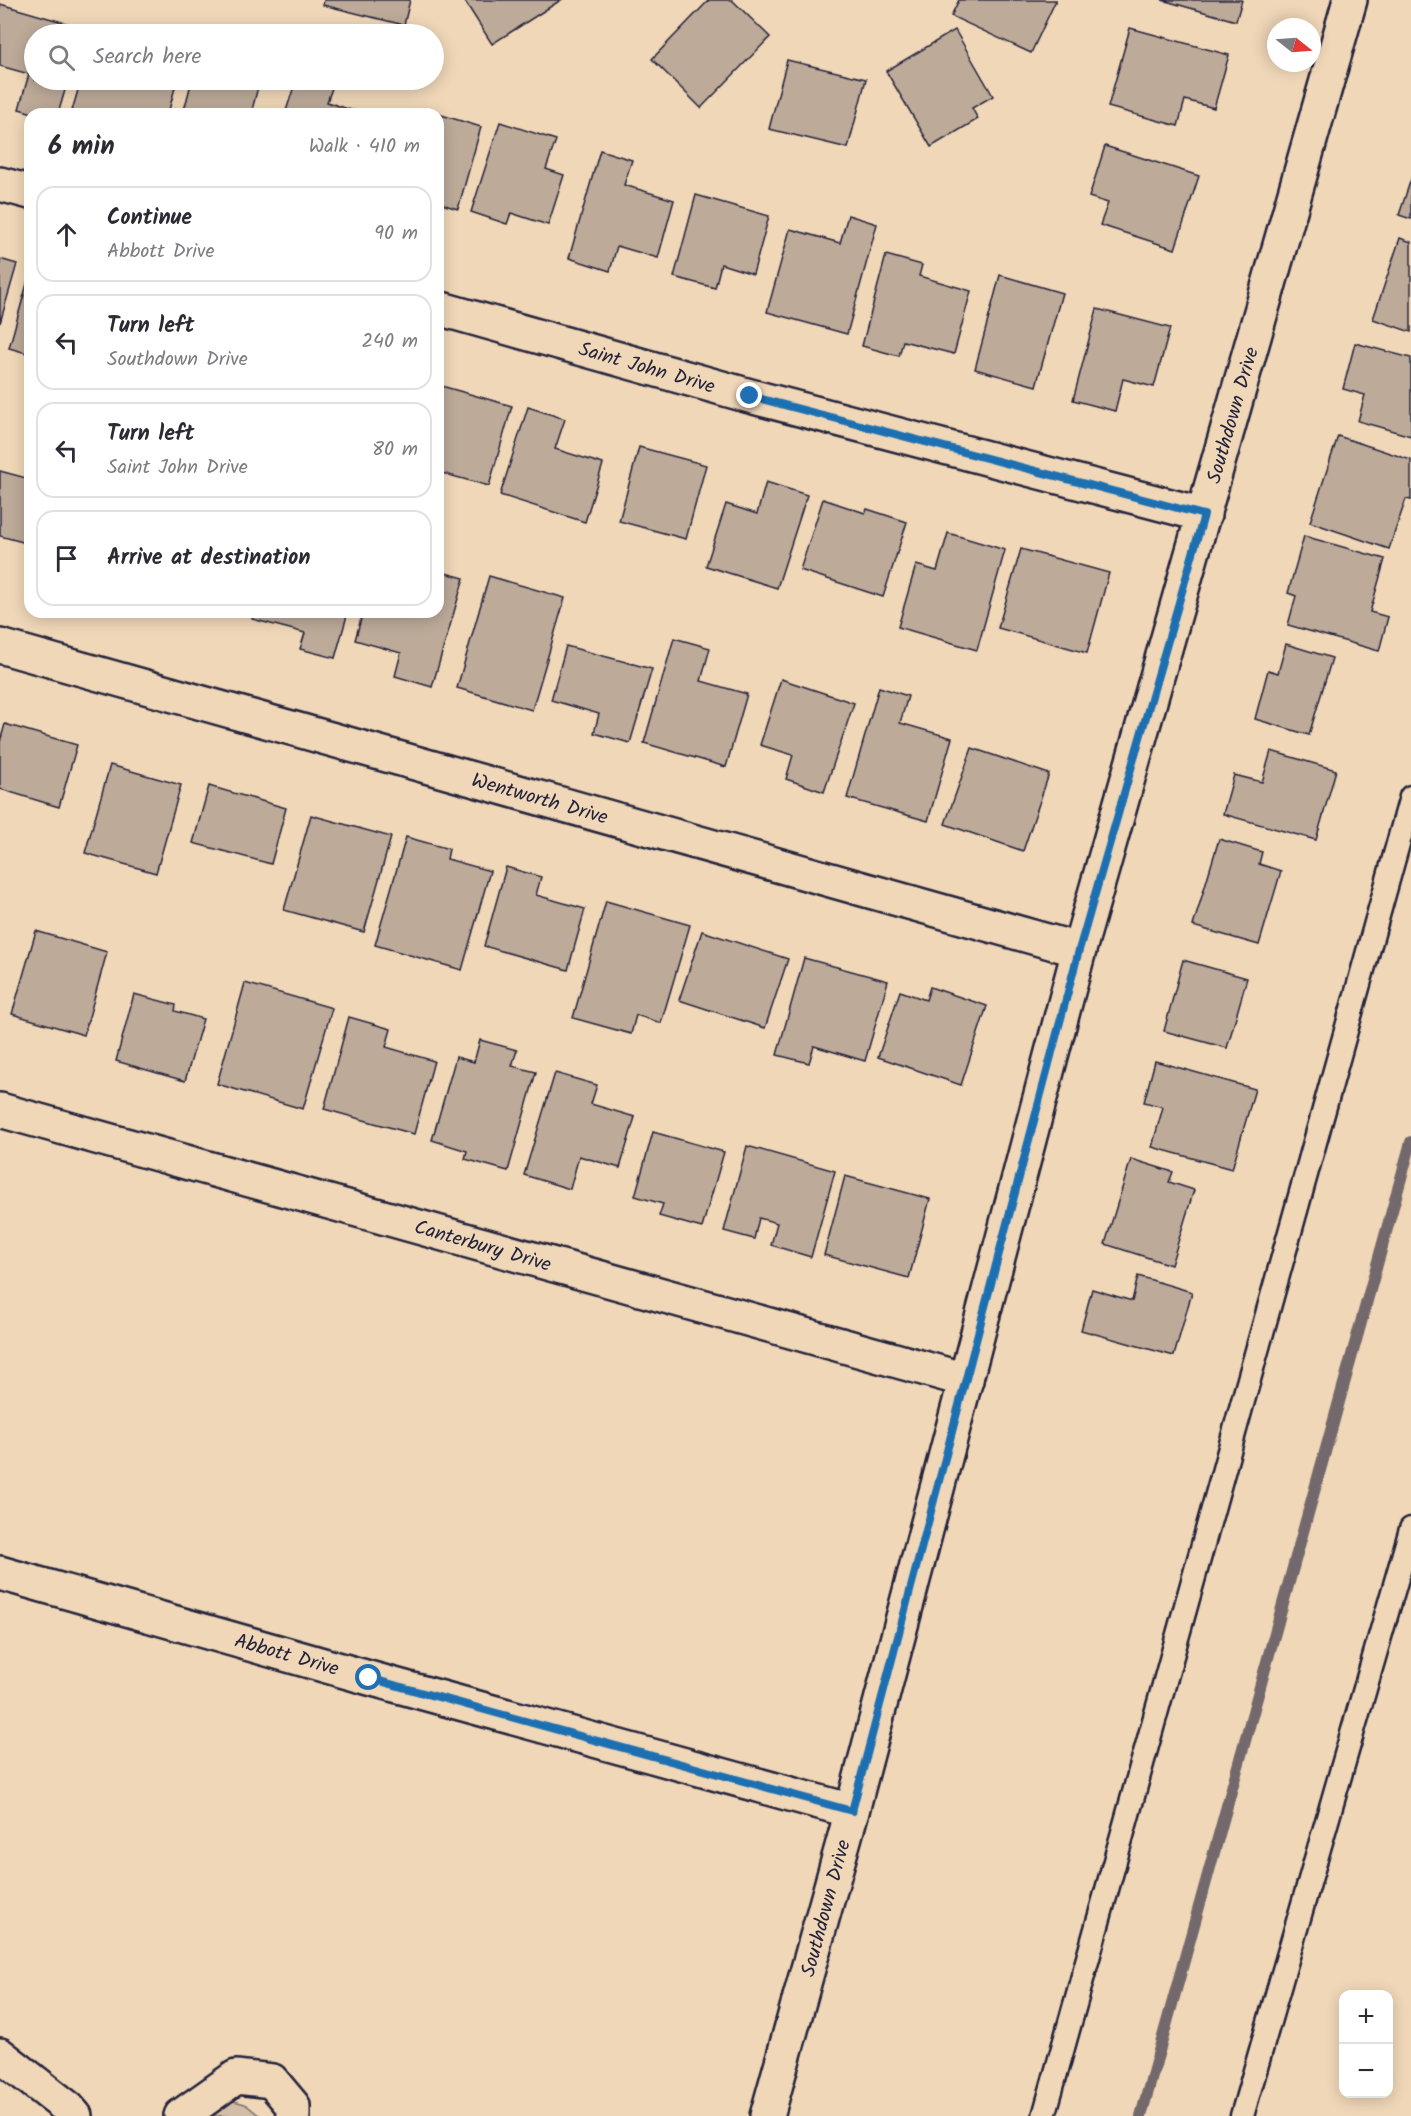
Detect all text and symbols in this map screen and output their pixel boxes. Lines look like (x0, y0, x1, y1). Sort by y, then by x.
north arrow (1267, 18, 1321, 72)
search box (24, 24, 444, 90)
text: Search here (93, 40, 201, 75)
icon: search (45, 41, 78, 74)
text: 6 min (48, 126, 115, 168)
text: Walk · 410 m (309, 131, 420, 163)
text: Continue (107, 201, 192, 236)
icon: ahead (50, 218, 83, 251)
text: 90 m (374, 218, 418, 250)
text: Abbott Drive (107, 236, 214, 268)
text: Turn left (107, 309, 194, 344)
icon: left (50, 326, 83, 359)
text: 240 m (361, 326, 418, 358)
street label: Saint John Drive (574, 334, 719, 404)
text: Southdown Drive (107, 344, 248, 376)
street label: Southdown Drive (1199, 344, 1269, 488)
route end (736, 382, 762, 408)
text: Turn left (107, 417, 194, 452)
icon: left (50, 434, 83, 467)
text: 80 m (372, 434, 418, 466)
text: Saint John Drive (107, 452, 248, 484)
text: Arrive at destination (107, 541, 310, 576)
icon: arrive (50, 542, 83, 575)
street label: Wentworth Drive (468, 765, 611, 835)
street label: Canterbury Drive (410, 1212, 555, 1282)
street label: Abbott Drive (230, 1626, 343, 1686)
route start (355, 1664, 381, 1690)
street label: Southdown Drive (793, 1836, 861, 1981)
map controls (1339, 1990, 1393, 2098)
button: + (1339, 1990, 1393, 2044)
button: − (1339, 2044, 1393, 2098)

